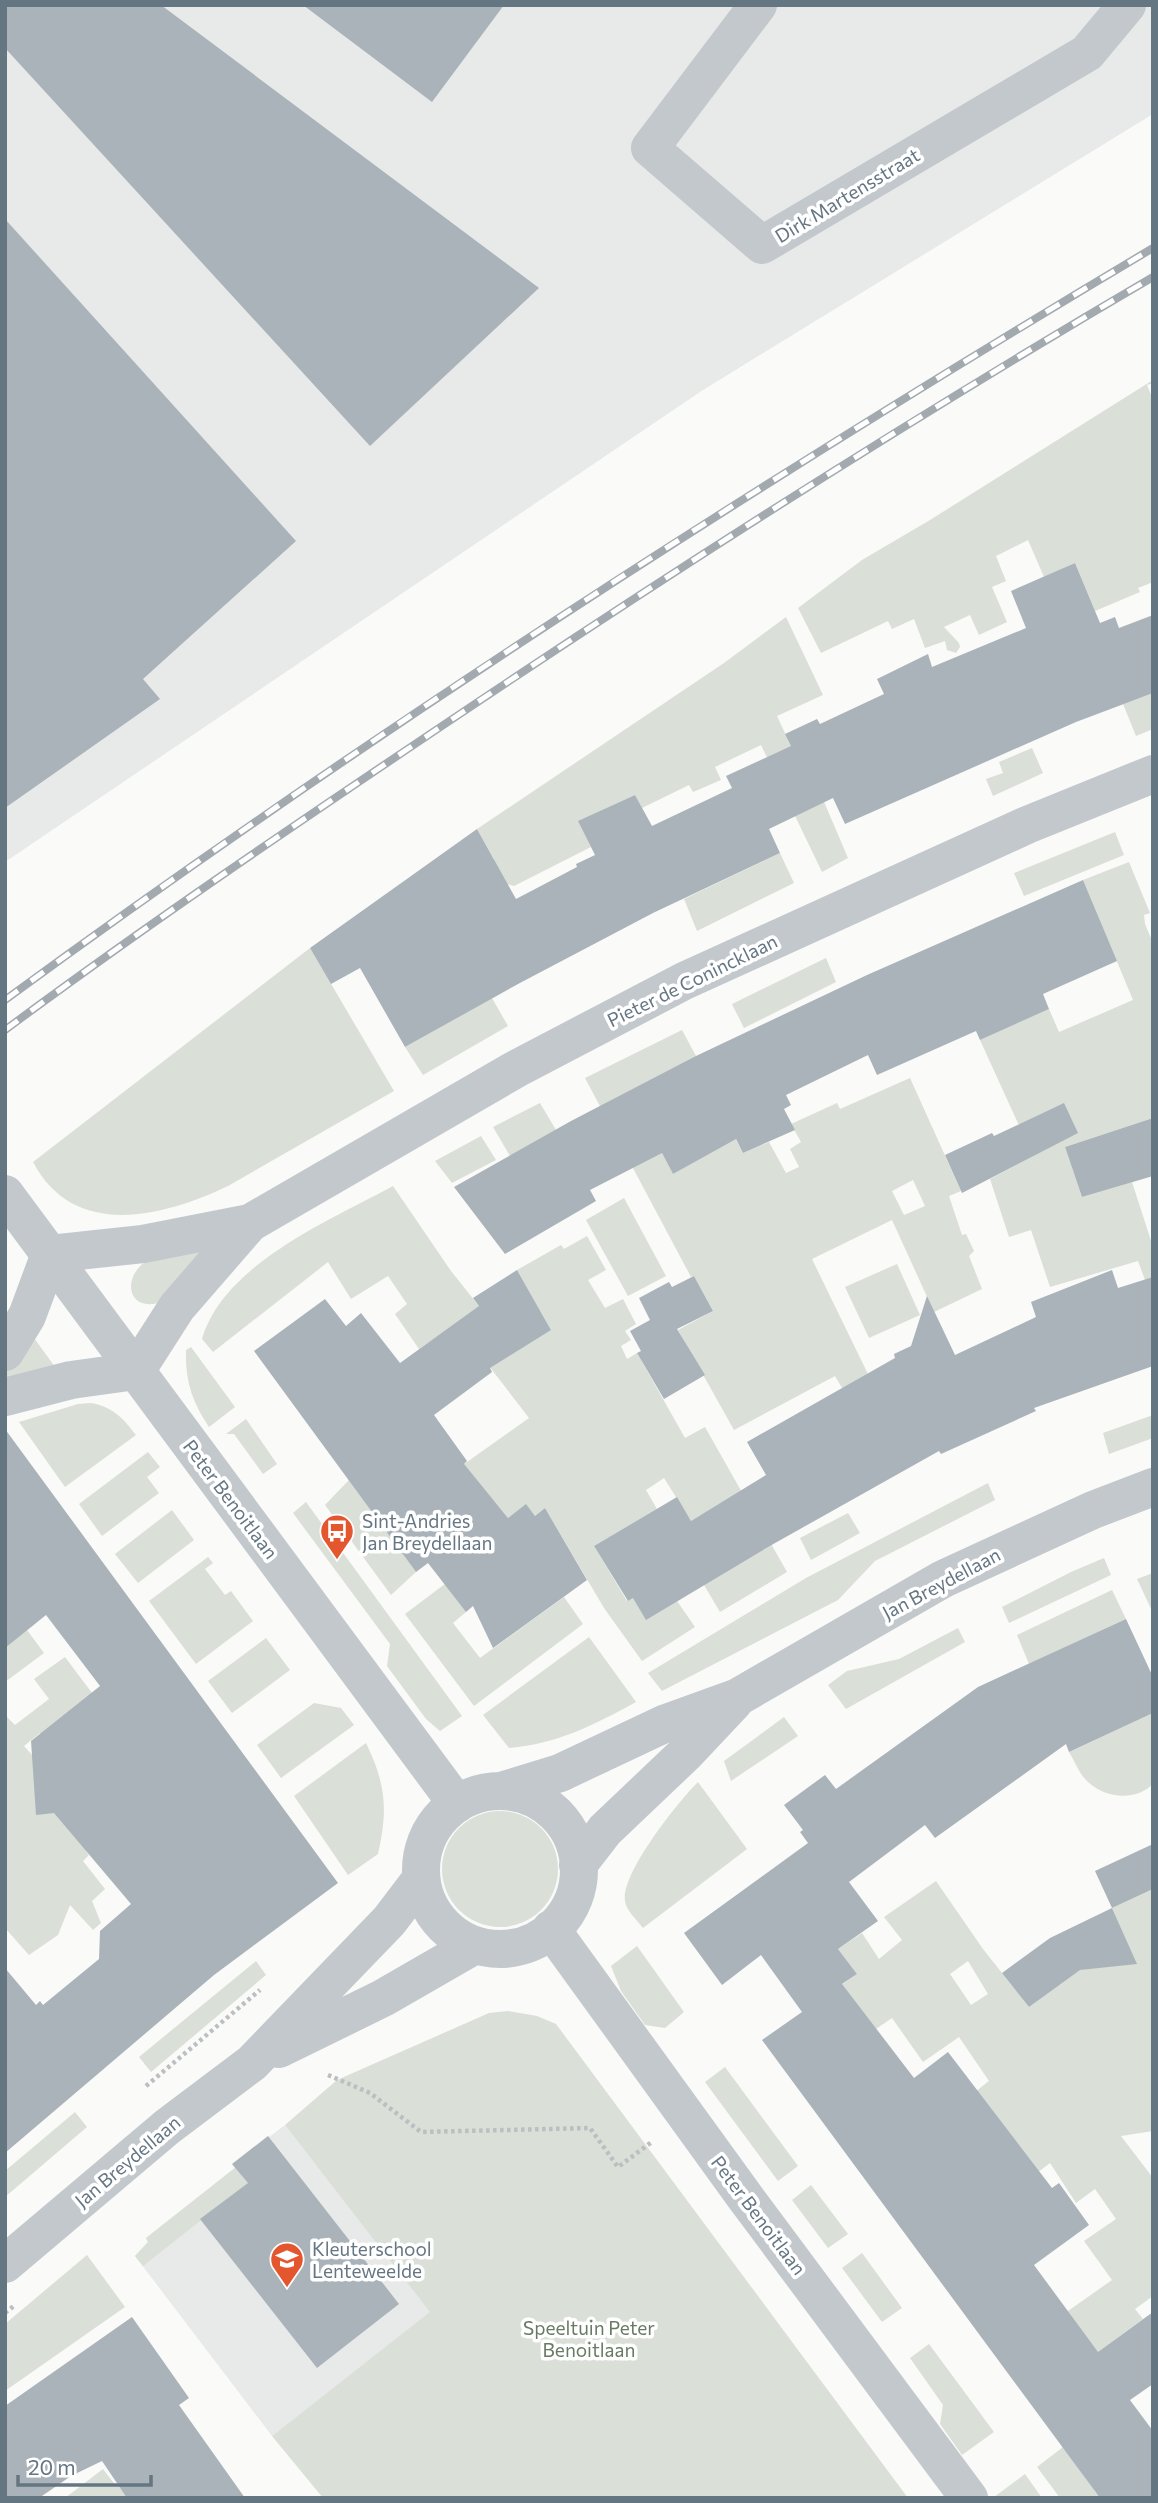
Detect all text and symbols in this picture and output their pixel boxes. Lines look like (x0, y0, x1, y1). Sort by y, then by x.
street label: Dirk Martensstraat (771, 143, 924, 247)
street label: Pieter de Conincklaan (603, 929, 781, 1031)
street label: Peter Benoitlaan (179, 1435, 283, 1563)
place label: Sint-Andries Jan Breydellaan (362, 1509, 492, 1554)
bus stop icon: Sint-Andries Jan Breydellaan (318, 1512, 356, 1561)
street label: Jan Breydellaan (878, 1542, 1004, 1624)
street label: Jan Breydellaan (70, 2110, 184, 2212)
street label: Peter Benoitlaan (707, 2151, 811, 2279)
place label: Kleuterschool Lenteweelde (312, 2237, 432, 2282)
school or university icon: Kleuterschool Lenteweelde (268, 2240, 306, 2289)
park label: Speeltuin Peter Benoitlaan (523, 2316, 655, 2361)
scale bar (18, 2444, 150, 2488)
text: 20 m (28, 2454, 76, 2479)

